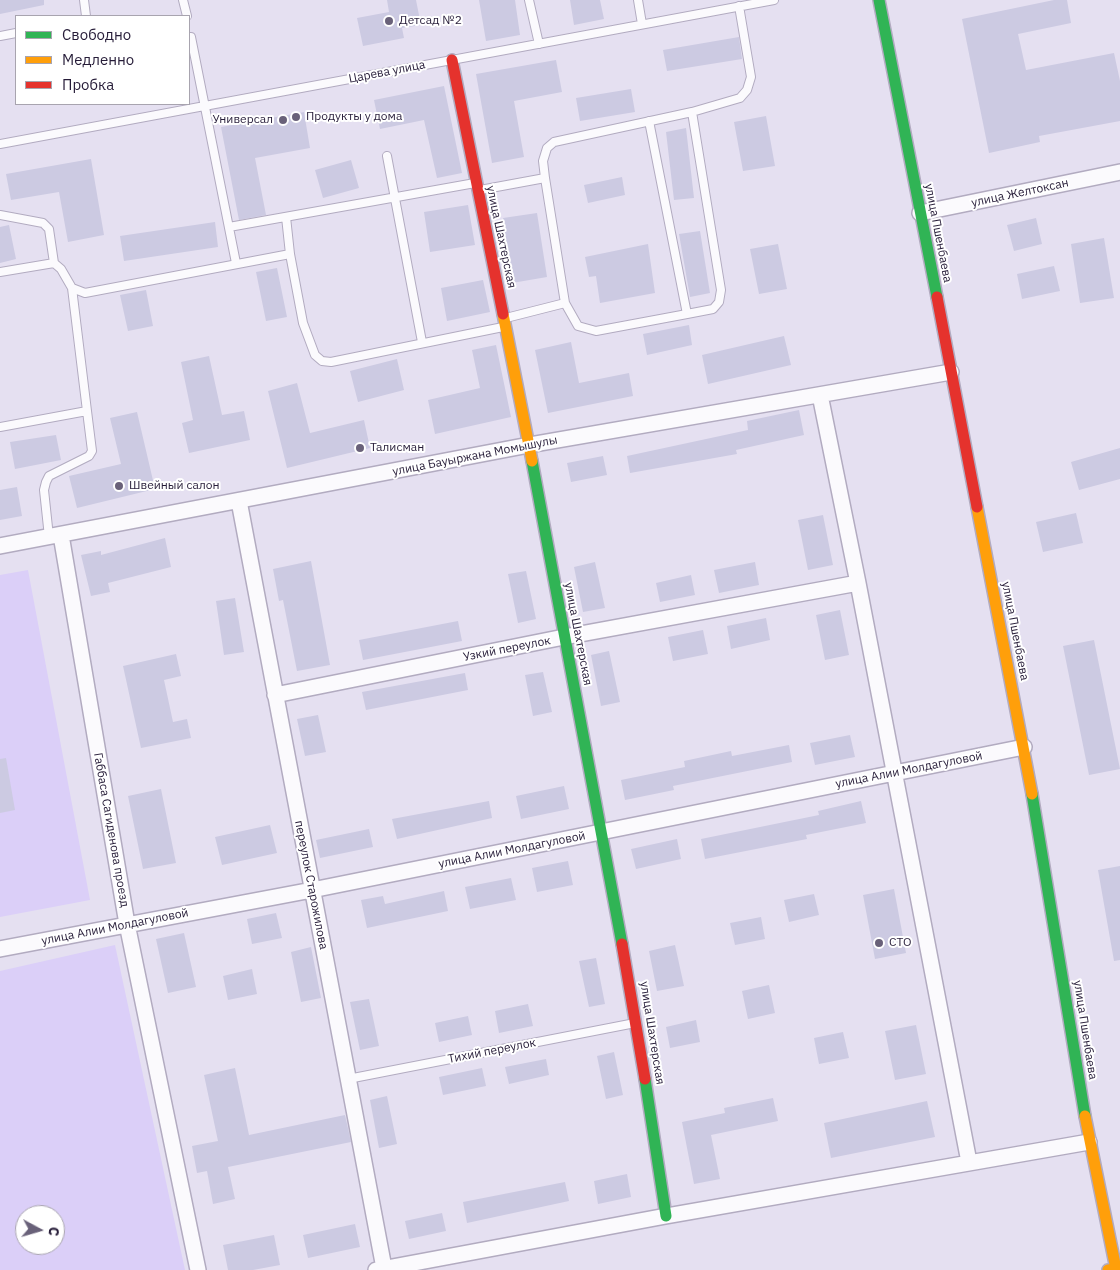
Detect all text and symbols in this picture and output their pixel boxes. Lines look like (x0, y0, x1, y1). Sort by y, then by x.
place label: Детсад №2 (399, 14, 462, 28)
legend (15, 15, 190, 105)
marker: Детсад №2 (383, 15, 395, 27)
text: Свободно (62, 25, 131, 44)
text: Медленно (62, 50, 134, 69)
street label: Царева улица (347, 58, 427, 86)
text: Пробка (62, 75, 114, 94)
place label: Продукты у дома (306, 110, 402, 124)
marker: Продукты у дома (290, 111, 302, 123)
place label: Универсал (213, 113, 273, 127)
marker: Универсал (277, 114, 289, 126)
street label: улица Желтоксан (970, 176, 1070, 210)
street label: улица Пшенбаева (921, 182, 955, 284)
street label: улица Шахтерская (483, 184, 519, 290)
street label: улица Бауыржана Момышулы (391, 433, 559, 479)
place label: Талисман (370, 441, 424, 455)
marker: Талисман (354, 442, 366, 454)
place label: Швейный салон (129, 479, 220, 493)
marker: Швейный салон (113, 480, 125, 492)
street label: улица Пшенбаева (998, 580, 1032, 682)
street label: улица Шахтерская (561, 581, 595, 687)
street label: Узкий переулок (462, 633, 552, 665)
street label: улица Алии Молдагуловой (834, 749, 984, 791)
street label: Габбаса Сагиденова проезд (90, 752, 132, 908)
street label: переулок Старожилова (291, 819, 331, 951)
street label: улица Алии Молдагуловой (437, 829, 587, 871)
street label: улица Алии Молдагуловой (40, 906, 190, 948)
place label: СТО (889, 936, 912, 950)
marker: СТО (873, 937, 885, 949)
street label: улица Пшенбаева (1070, 979, 1100, 1081)
street label: улица Шахтерская (637, 980, 667, 1086)
street label: Тихий переулок (447, 1035, 537, 1067)
north arrow (15, 1205, 65, 1255)
text: С (44, 1226, 63, 1237)

